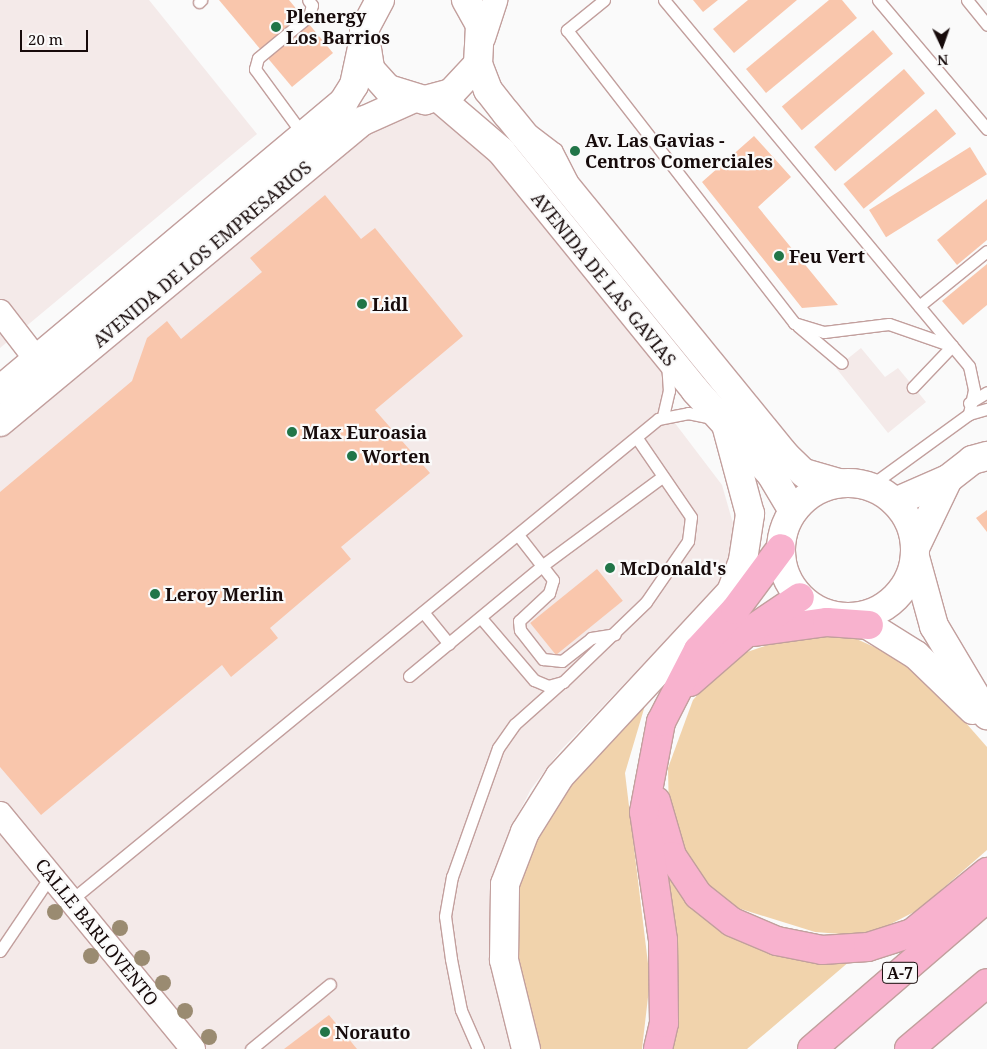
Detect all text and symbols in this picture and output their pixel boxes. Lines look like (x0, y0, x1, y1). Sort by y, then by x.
place label: Plenergy Los Barrios (286, 6, 390, 48)
scale bar (22, 20, 90, 52)
north arrow (917, 20, 967, 70)
marker: Plenergy Los Barrios (270, 21, 282, 33)
text: 20 m (28, 29, 63, 49)
text: N (937, 51, 949, 70)
place label: Av. Las Gavias - Centros Comerciales (585, 130, 773, 172)
marker: Av. Las Gavias - Centros Comerciales (569, 145, 581, 157)
street label: AVENIDA DE LOS EMPRESARIOS (88, 156, 316, 352)
street label: AVENIDA DE LAS GAVIAS (527, 188, 681, 370)
place label: Feu Vert (789, 245, 865, 267)
marker: Feu Vert (773, 250, 785, 262)
place label: Lidl (372, 293, 408, 315)
marker: Lidl (356, 298, 368, 310)
place label: Max Euroasia (302, 421, 427, 443)
marker: Max Euroasia (286, 426, 298, 438)
place label: Worten (362, 445, 430, 467)
marker: Worten (346, 450, 358, 462)
place label: McDonald's (620, 557, 726, 579)
marker: McDonald's (604, 562, 616, 574)
place label: Leroy Merlin (165, 583, 284, 605)
marker: Leroy Merlin (149, 588, 161, 600)
street label: CALLE BARLOVENTO (31, 854, 163, 1010)
road number: A-7 (881, 960, 919, 986)
place label: Norauto (335, 1021, 410, 1043)
marker: Norauto (319, 1026, 331, 1038)

